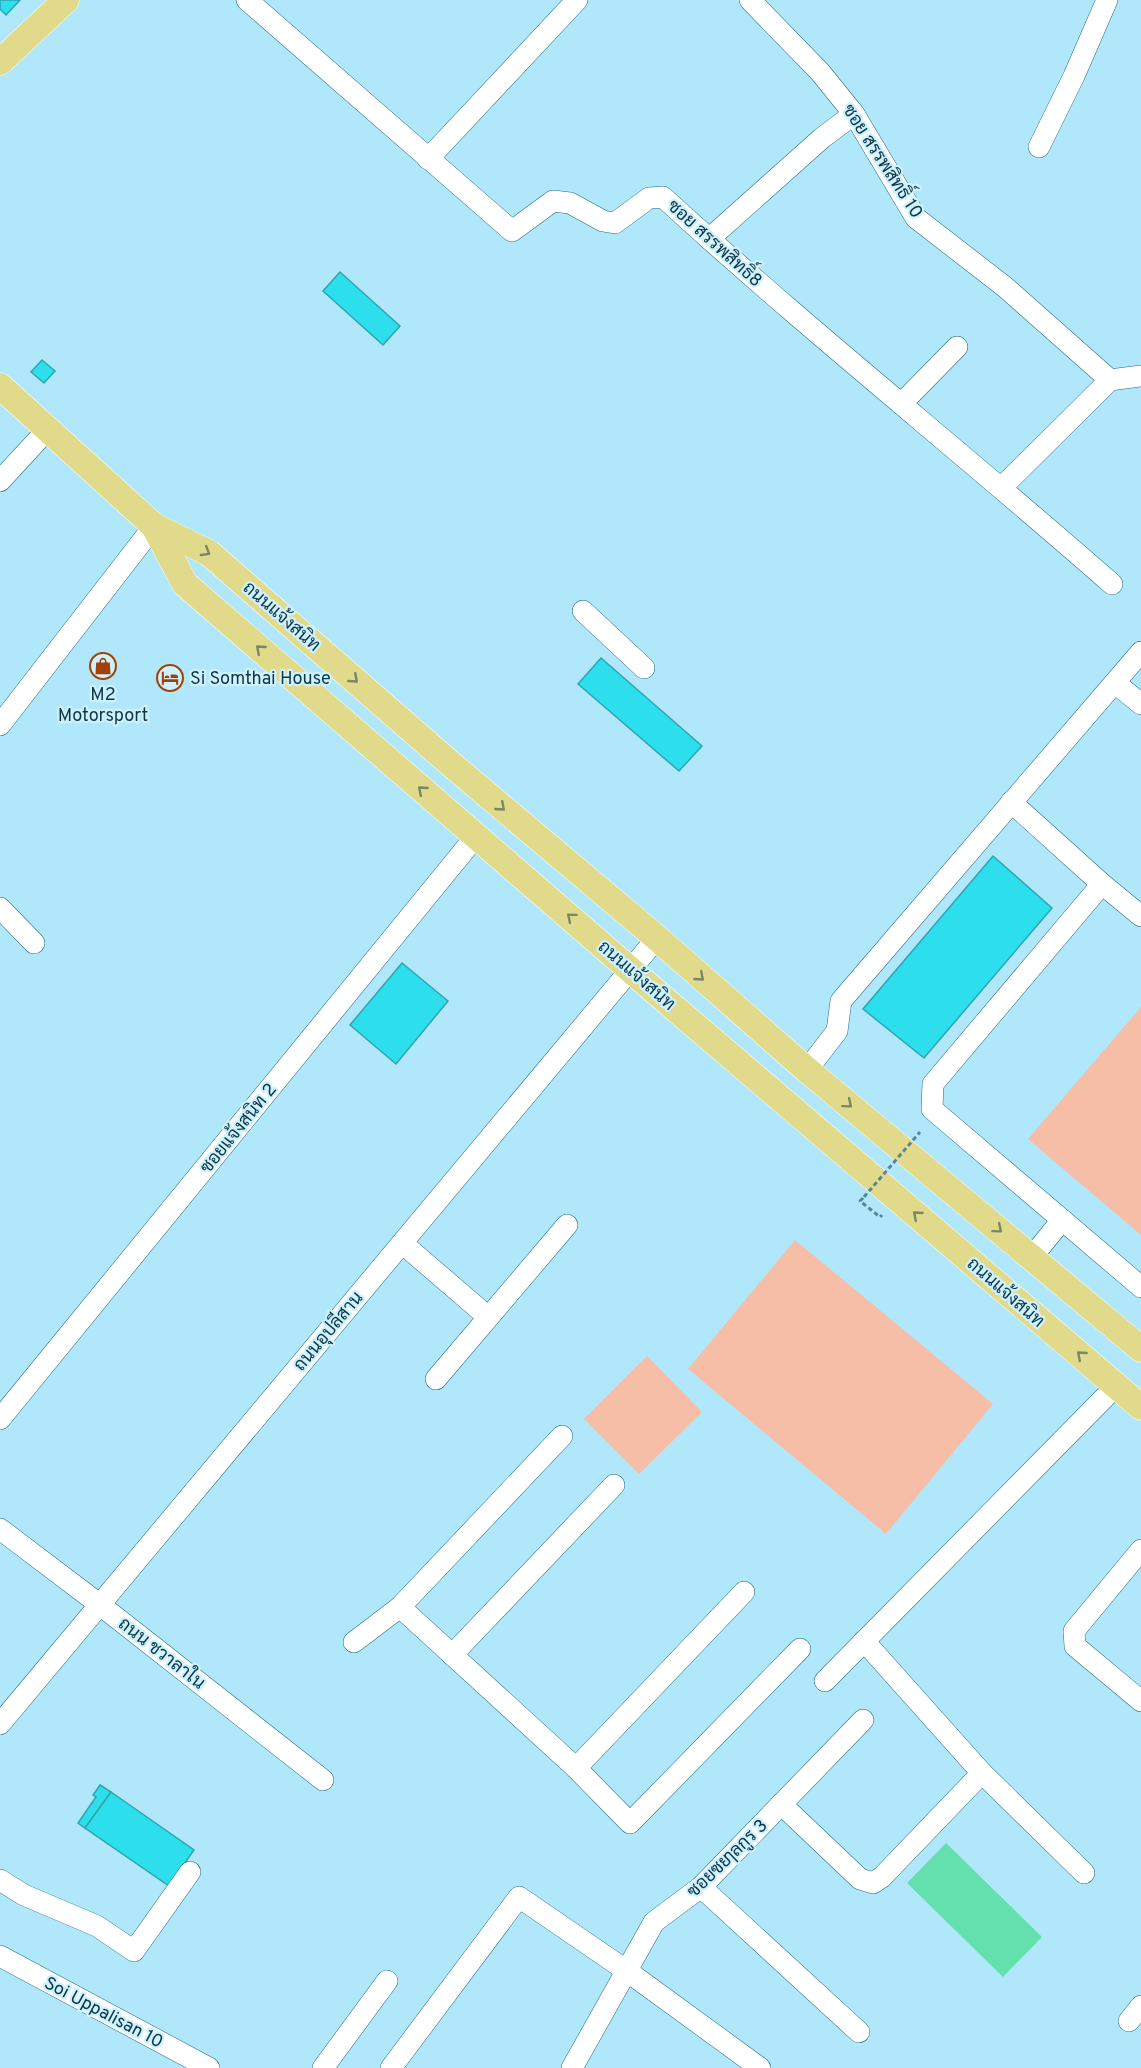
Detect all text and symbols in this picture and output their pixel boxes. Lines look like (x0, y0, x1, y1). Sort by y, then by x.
street label: ซอย สรรพสิทธิ์ 10 (836, 97, 932, 223)
street label: ซอย สรรพสิทธิ์8 (662, 191, 770, 293)
one-way arrow (200, 545, 210, 556)
street label: ถนนแจ้งสนิท (237, 576, 326, 657)
one-way arrow (256, 645, 266, 656)
shop icon: M2 Motorsport (88, 651, 118, 681)
hotel icon: Si Somthai House (155, 663, 185, 693)
place label: Si Somthai House (190, 668, 331, 691)
one-way arrow (347, 672, 358, 683)
place label: M2 Motorsport (58, 684, 148, 728)
one-way arrow (418, 787, 429, 798)
one-way arrow (494, 800, 505, 811)
one-way arrow (567, 914, 578, 925)
street label: ถนนแจ้งสนิท (592, 935, 681, 1016)
one-way arrow (693, 970, 704, 981)
street label: ซอยแจ้งสนิท 2 (194, 1078, 283, 1179)
one-way arrow (841, 1097, 852, 1108)
one-way arrow (913, 1211, 924, 1222)
one-way arrow (991, 1221, 1002, 1232)
street label: ถนนแจ้งสนิท (961, 1252, 1050, 1333)
street label: ถนนอุปลีสาน (287, 1286, 369, 1376)
one-way arrow (1077, 1352, 1088, 1363)
street label: ถนน ชวาลาใน (113, 1611, 211, 1695)
street label: ซอยซยๅลกูร 3 (683, 1815, 773, 1903)
street label: Soi Uppalisan 10 (40, 1972, 167, 2054)

